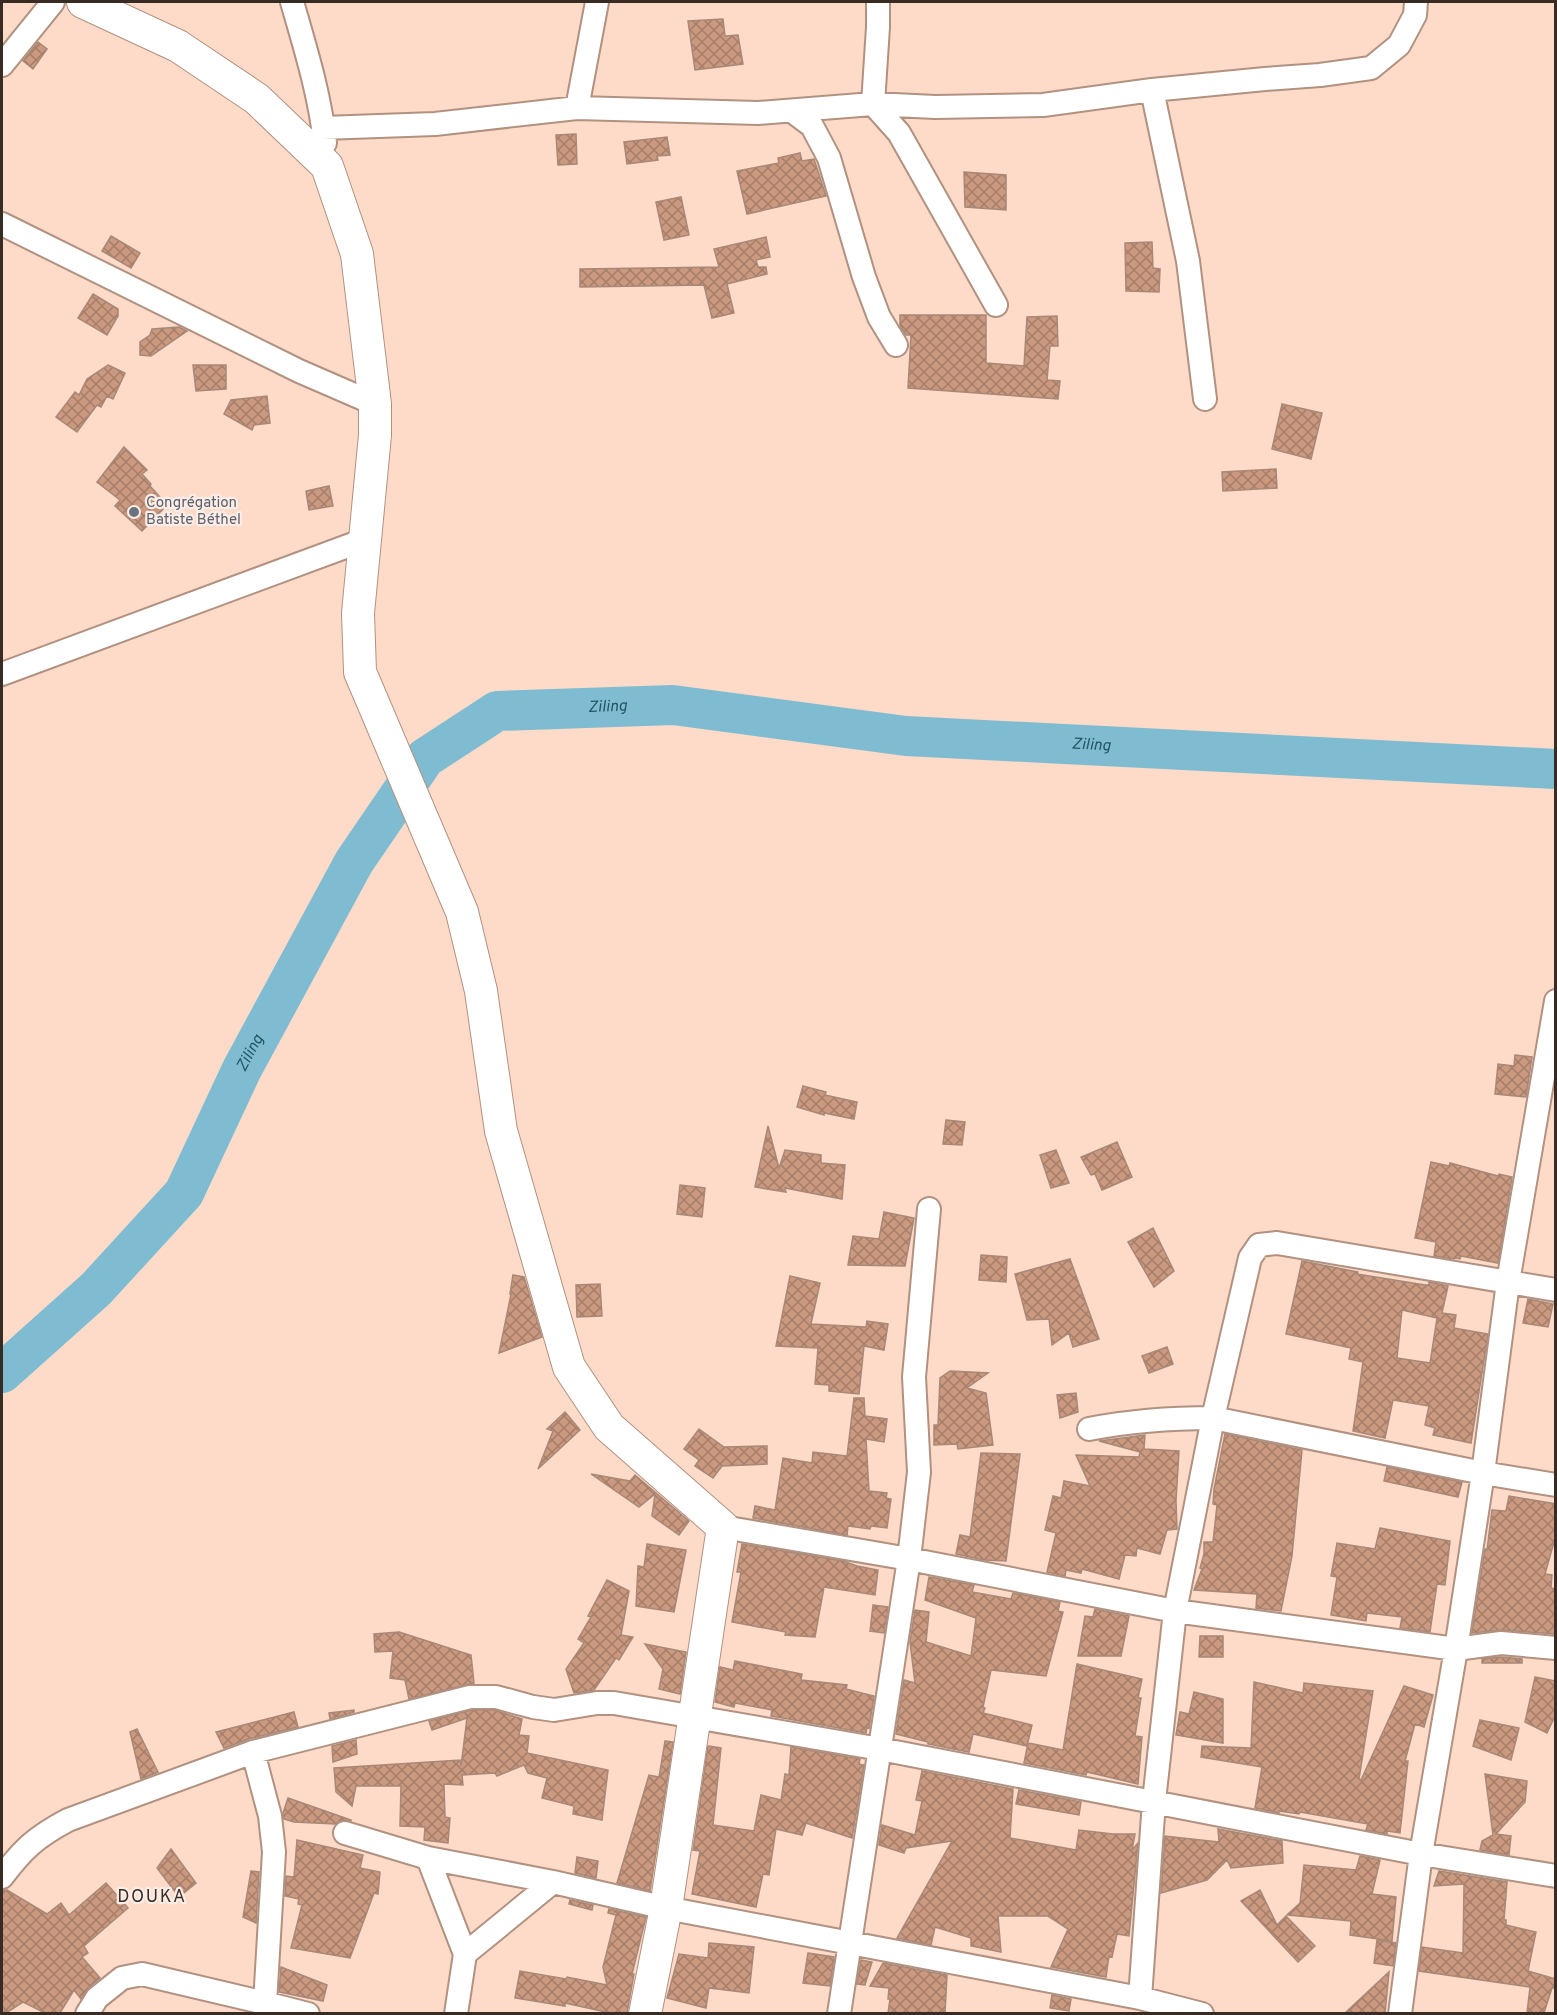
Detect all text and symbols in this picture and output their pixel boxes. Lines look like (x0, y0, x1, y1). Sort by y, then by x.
place label: Congrégation Batiste Béthel (146, 494, 241, 530)
marker: Congrégation Batiste Béthel (127, 505, 141, 519)
water label: Ziling (588, 697, 628, 718)
water label: Ziling (1071, 734, 1112, 756)
water label: Ziling (232, 1031, 269, 1075)
district label: DOUKA (117, 1886, 187, 1909)

